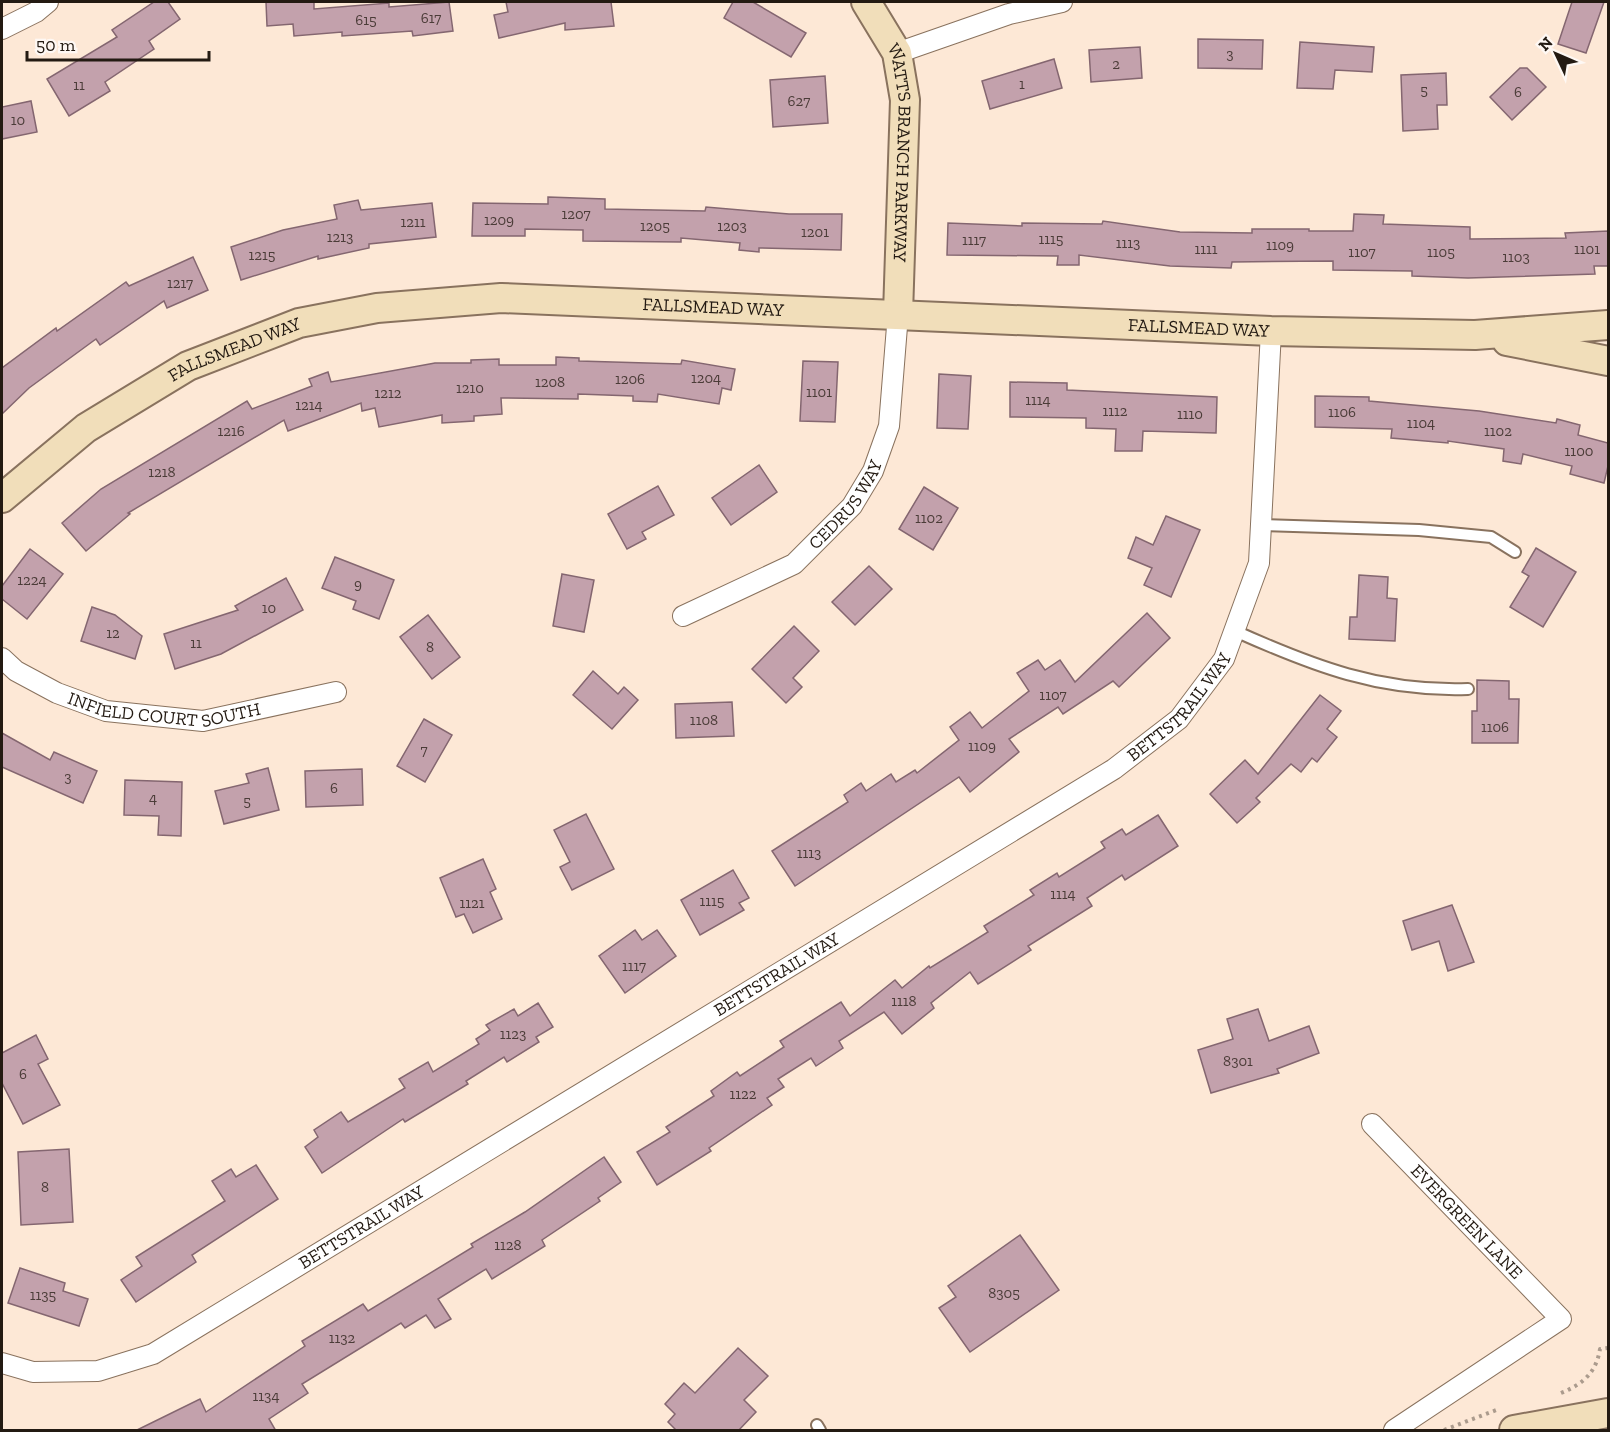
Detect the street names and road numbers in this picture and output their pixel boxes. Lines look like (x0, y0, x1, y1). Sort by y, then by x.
street label: WATTS BRANCH PARKWAY (883, 39, 916, 263)
street label: FALLSMEAD WAY (642, 293, 784, 321)
street label: FALLSMEAD WAY (164, 312, 304, 387)
street label: FALLSMEAD WAY (1128, 314, 1270, 342)
street label: CEDRUS WAY (804, 457, 887, 554)
street label: BETTSTRAIL WAY (1123, 650, 1236, 766)
street label: INFIELD COURT SOUTH (65, 687, 263, 732)
street label: BETTSTRAIL WAY (710, 928, 844, 1021)
street label: EVERGREEN LANE (1406, 1160, 1527, 1284)
street label: BETTSTRAIL WAY (295, 1180, 428, 1274)

